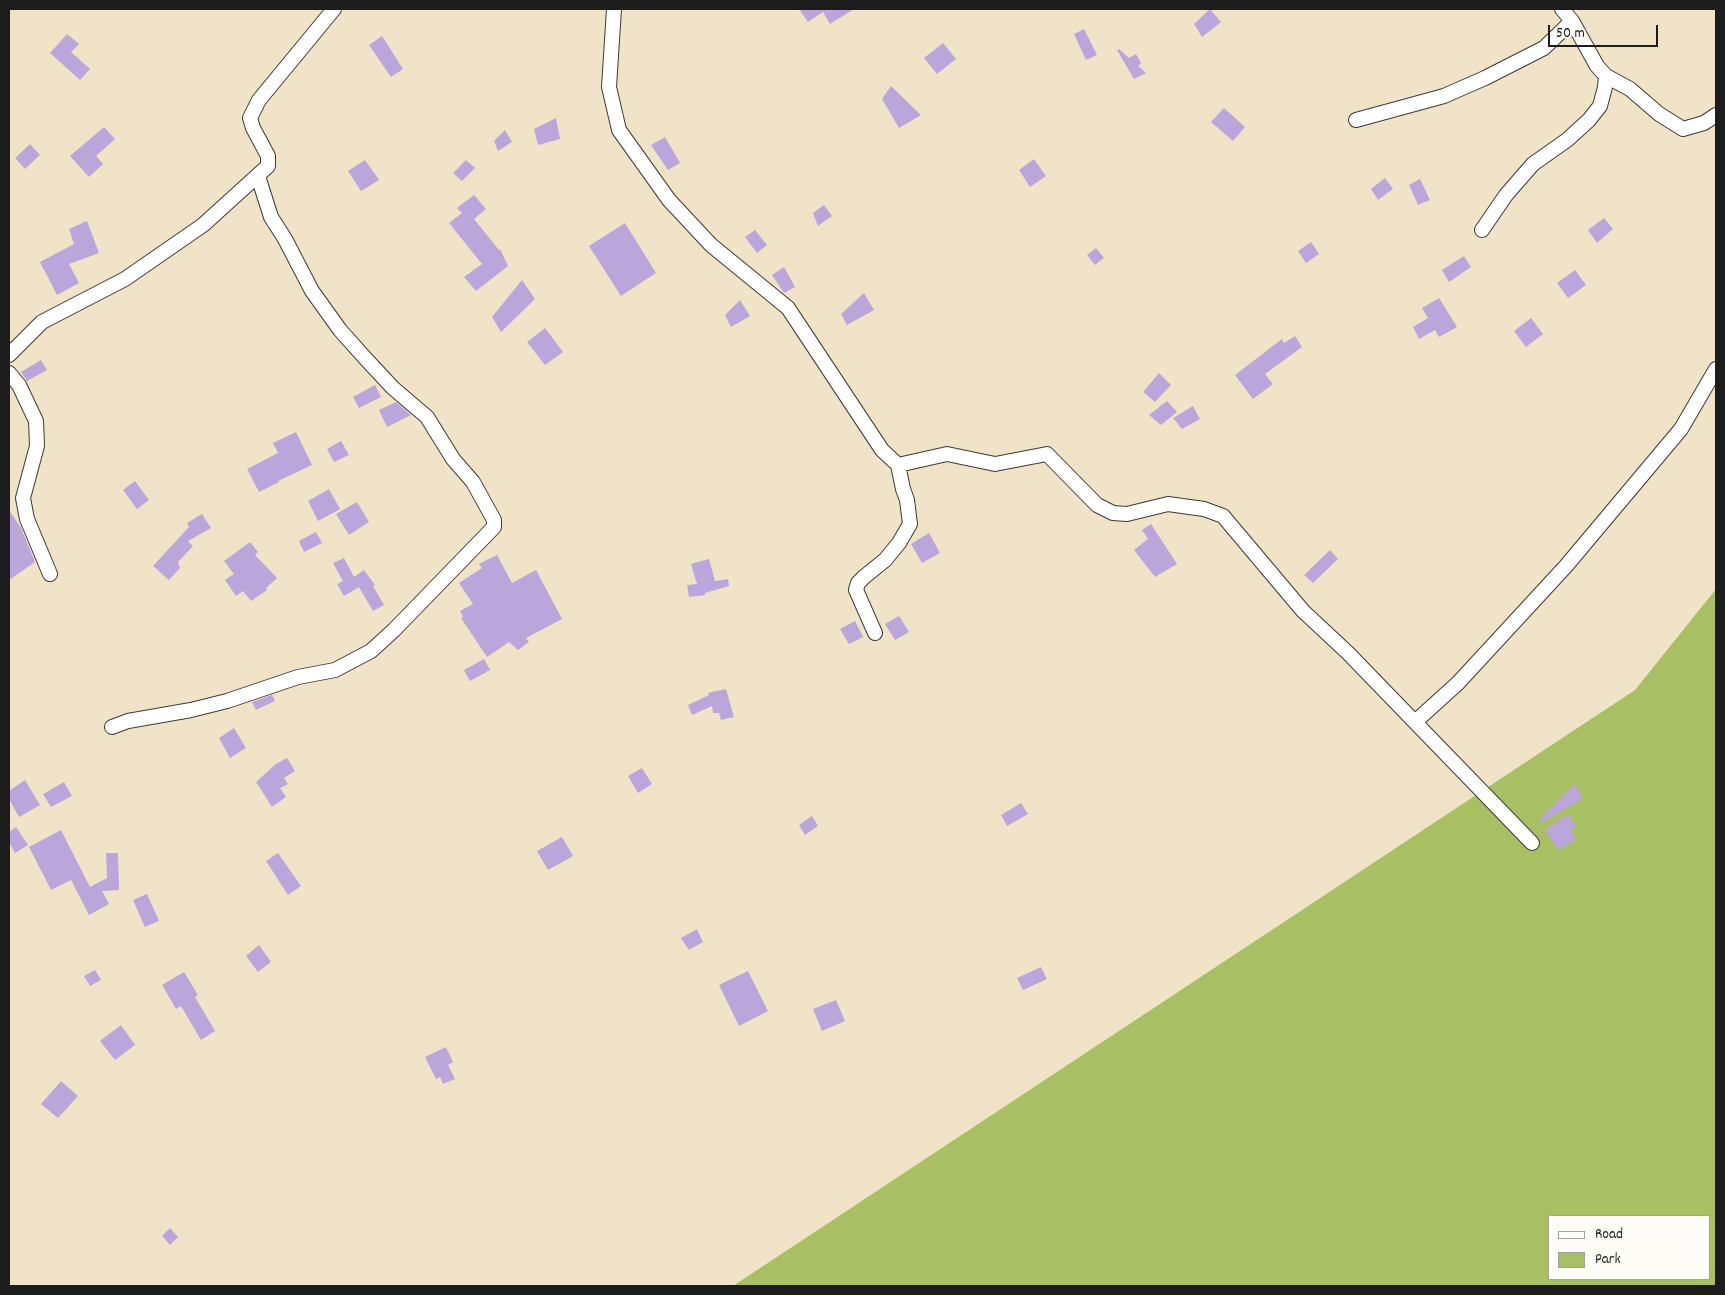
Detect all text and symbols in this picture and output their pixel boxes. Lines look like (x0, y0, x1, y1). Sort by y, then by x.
scale bar (1550, 15, 1660, 47)
text: 50 m (1556, 23, 1585, 45)
legend (1548, 1215, 1710, 1280)
text: Road (1595, 1224, 1623, 1246)
text: Park (1595, 1249, 1621, 1271)

